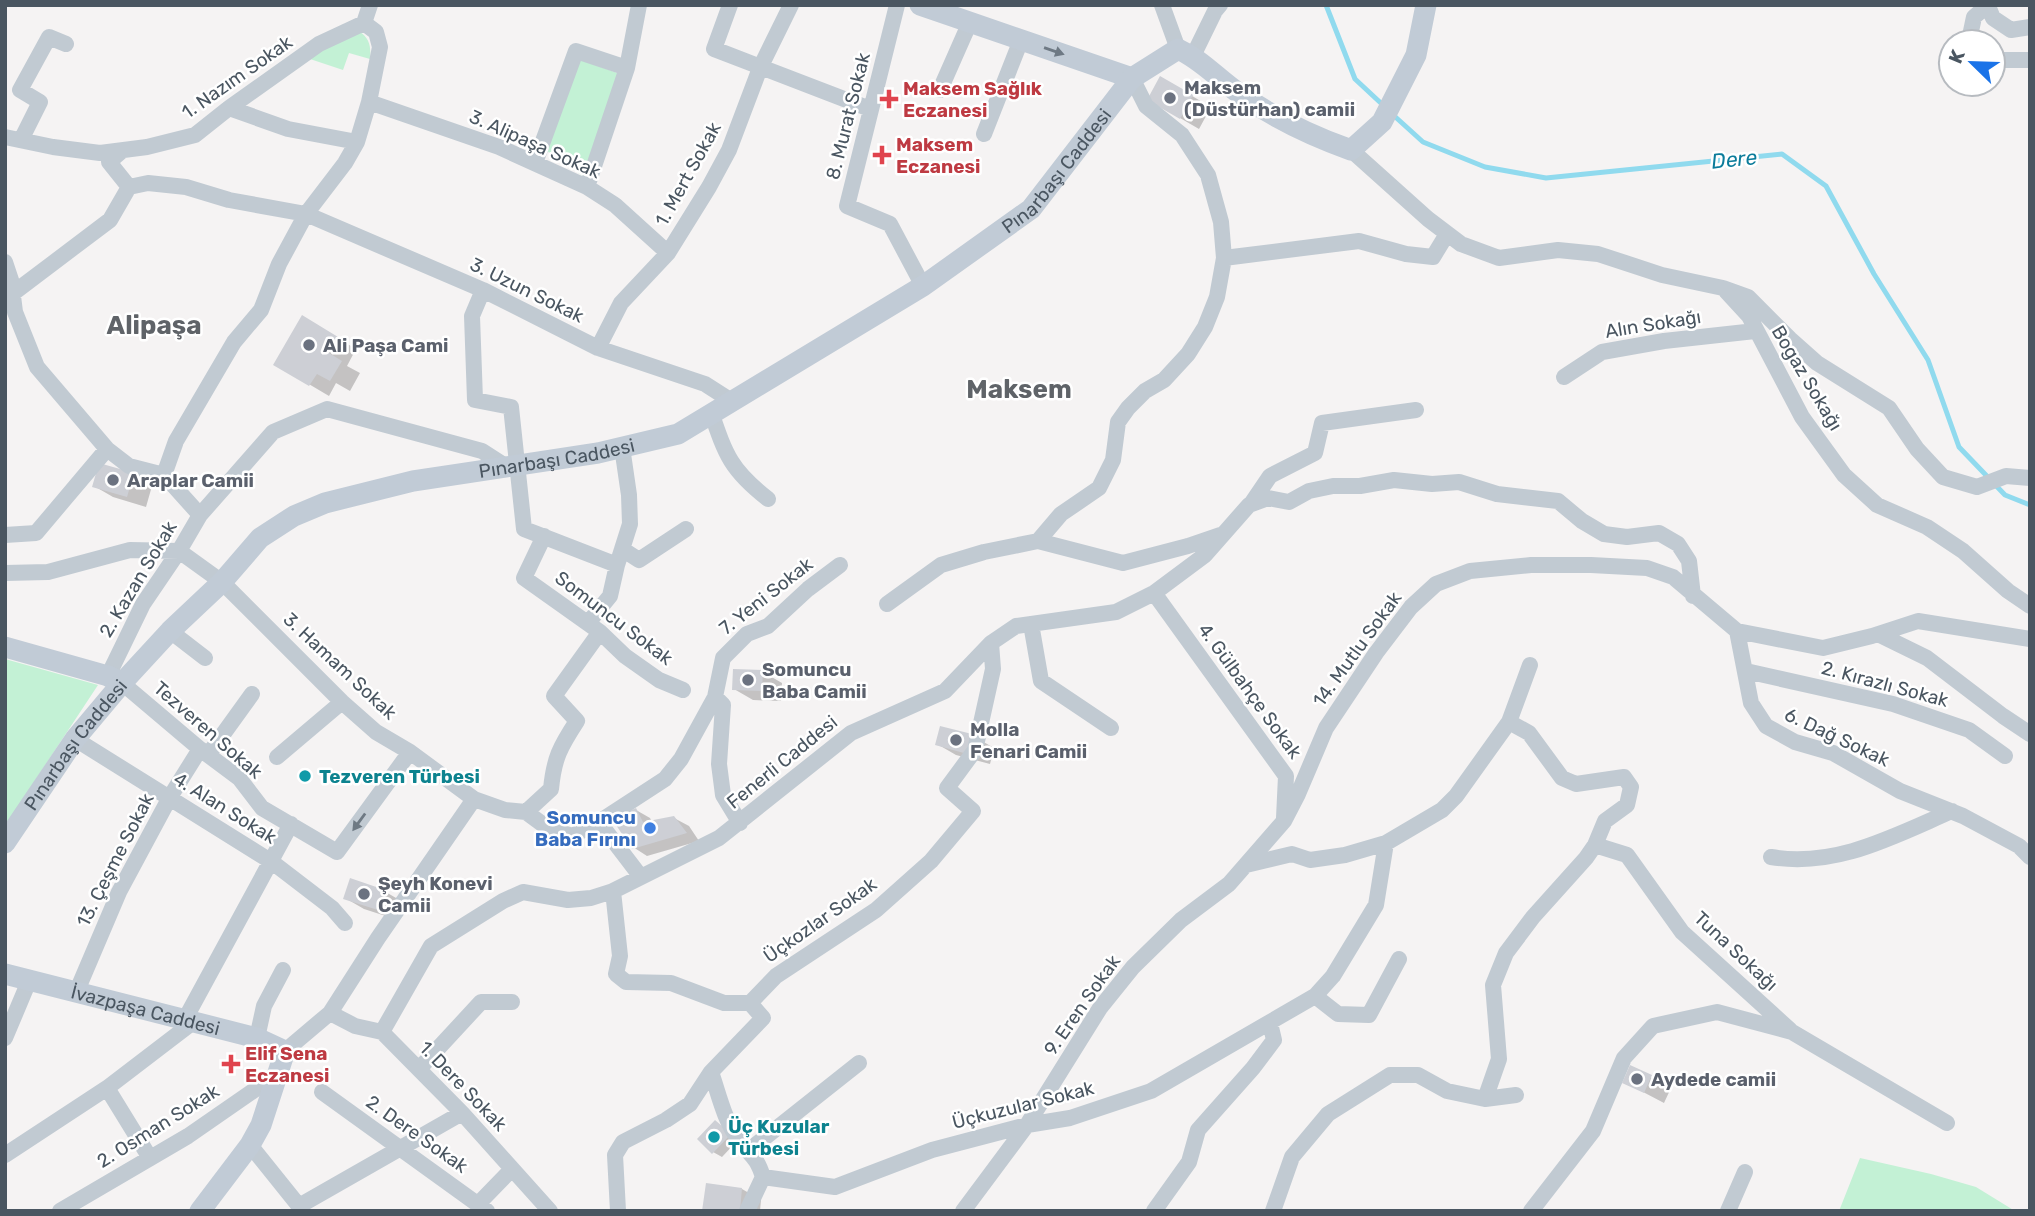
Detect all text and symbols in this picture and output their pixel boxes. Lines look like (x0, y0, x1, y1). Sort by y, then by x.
north arrow (1937, 28, 2007, 98)
street label: 1. Nazım Sokak (177, 30, 297, 124)
one-way arrow (1043, 46, 1064, 57)
text: K (1944, 46, 1970, 67)
street label: 8. Murat Sokak (821, 50, 875, 182)
place label: Maksem (Düstürhan) camii (1184, 76, 1355, 121)
place label: Maksem Sağlık Eczanesi (903, 77, 1042, 122)
marker: Maksem (Düstürhan) camii (1162, 90, 1178, 106)
marker: Maksem Sağlık Eczanesi (881, 91, 897, 107)
street label: Pınarbaşı Caddesi (997, 104, 1116, 238)
street label: 3. Alipaşa Sokak (466, 105, 605, 183)
street label: 1. Mert Sokak (650, 118, 726, 230)
place label: Maksem Eczanesi (896, 133, 980, 178)
water label: Dere (1710, 144, 1758, 174)
marker: Maksem Eczanesi (874, 147, 890, 163)
street label: 3. Uzun Sokak (466, 252, 588, 328)
street label: Alın Sokağı (1603, 305, 1703, 343)
district label: Alipaşa (107, 310, 201, 341)
street label: Bogaz Sokağı (1767, 321, 1847, 435)
place label: Ali Paşa Cami (323, 334, 449, 357)
marker: Ali Paşa Cami (301, 337, 317, 353)
district label: Maksem (966, 374, 1072, 405)
street label: Pınarbaşı Caddesi (477, 433, 637, 482)
place label: Araplar Camii (127, 469, 254, 492)
marker: Araplar Camii (105, 472, 121, 488)
street label: 2. Kazan Sokak (94, 517, 182, 641)
street label: 7. Yeni Sokak (715, 552, 817, 640)
street label: Somuncu Sokak (550, 566, 678, 670)
street label: 14. Mutlu Sokak (1308, 587, 1406, 711)
street label: 3. Hamam Sokak (279, 608, 402, 724)
street label: 4. Gülbahçe Sokak (1193, 619, 1307, 763)
street label: 2. Kırazlı Sokak (1819, 656, 1951, 712)
place label: Somuncu Baba Camii (762, 658, 867, 703)
marker: Somuncu Baba Camii (740, 672, 756, 688)
street label: Pınarbaşı Caddesi (19, 675, 132, 814)
street label: Tezveren Sokak (149, 676, 267, 784)
street label: 6. Dağ Sokak (1781, 703, 1893, 771)
street label: Fenerli Caddesi (722, 710, 842, 814)
place label: Molla Fenari Camii (970, 718, 1087, 763)
marker: Molla Fenari Camii (948, 732, 964, 748)
place label: Tezveren Türbesi (319, 765, 480, 788)
street label: 4. Alan Sokak (169, 767, 281, 849)
marker: Tezveren Türbesi (297, 768, 313, 784)
street label: 13. Çeşme Sokak (71, 789, 159, 931)
place label: Somuncu Baba Fırını (535, 806, 636, 851)
one-way arrow (352, 813, 366, 831)
marker: Somuncu Baba Fırını (642, 820, 658, 836)
place label: Şeyh Konevi Camii (378, 872, 493, 917)
street label: Üçkozlar Sokak (759, 872, 881, 968)
marker: Şeyh Konevi Camii (356, 886, 372, 902)
street label: Tuna Sokağı (1689, 906, 1783, 996)
street label: 9. Eren Sokak (1039, 950, 1125, 1060)
street label: İvazpaşa Caddesi (69, 980, 222, 1040)
street label: 1. Dere Sokak (414, 1036, 512, 1136)
place label: Elif Sena Eczanesi (245, 1042, 329, 1087)
marker: Elif Sena Eczanesi (223, 1056, 239, 1072)
place label: Aydede camii (1651, 1068, 1776, 1091)
marker: Aydede camii (1629, 1071, 1645, 1087)
street label: Üçkuzular Sokak (950, 1076, 1096, 1134)
street label: 2. Osman Sokak (93, 1079, 223, 1173)
street label: 2. Dere Sokak (362, 1090, 473, 1178)
place label: Üç Kuzular Türbesi (728, 1115, 830, 1160)
marker: Üç Kuzular Türbesi (706, 1129, 722, 1145)

